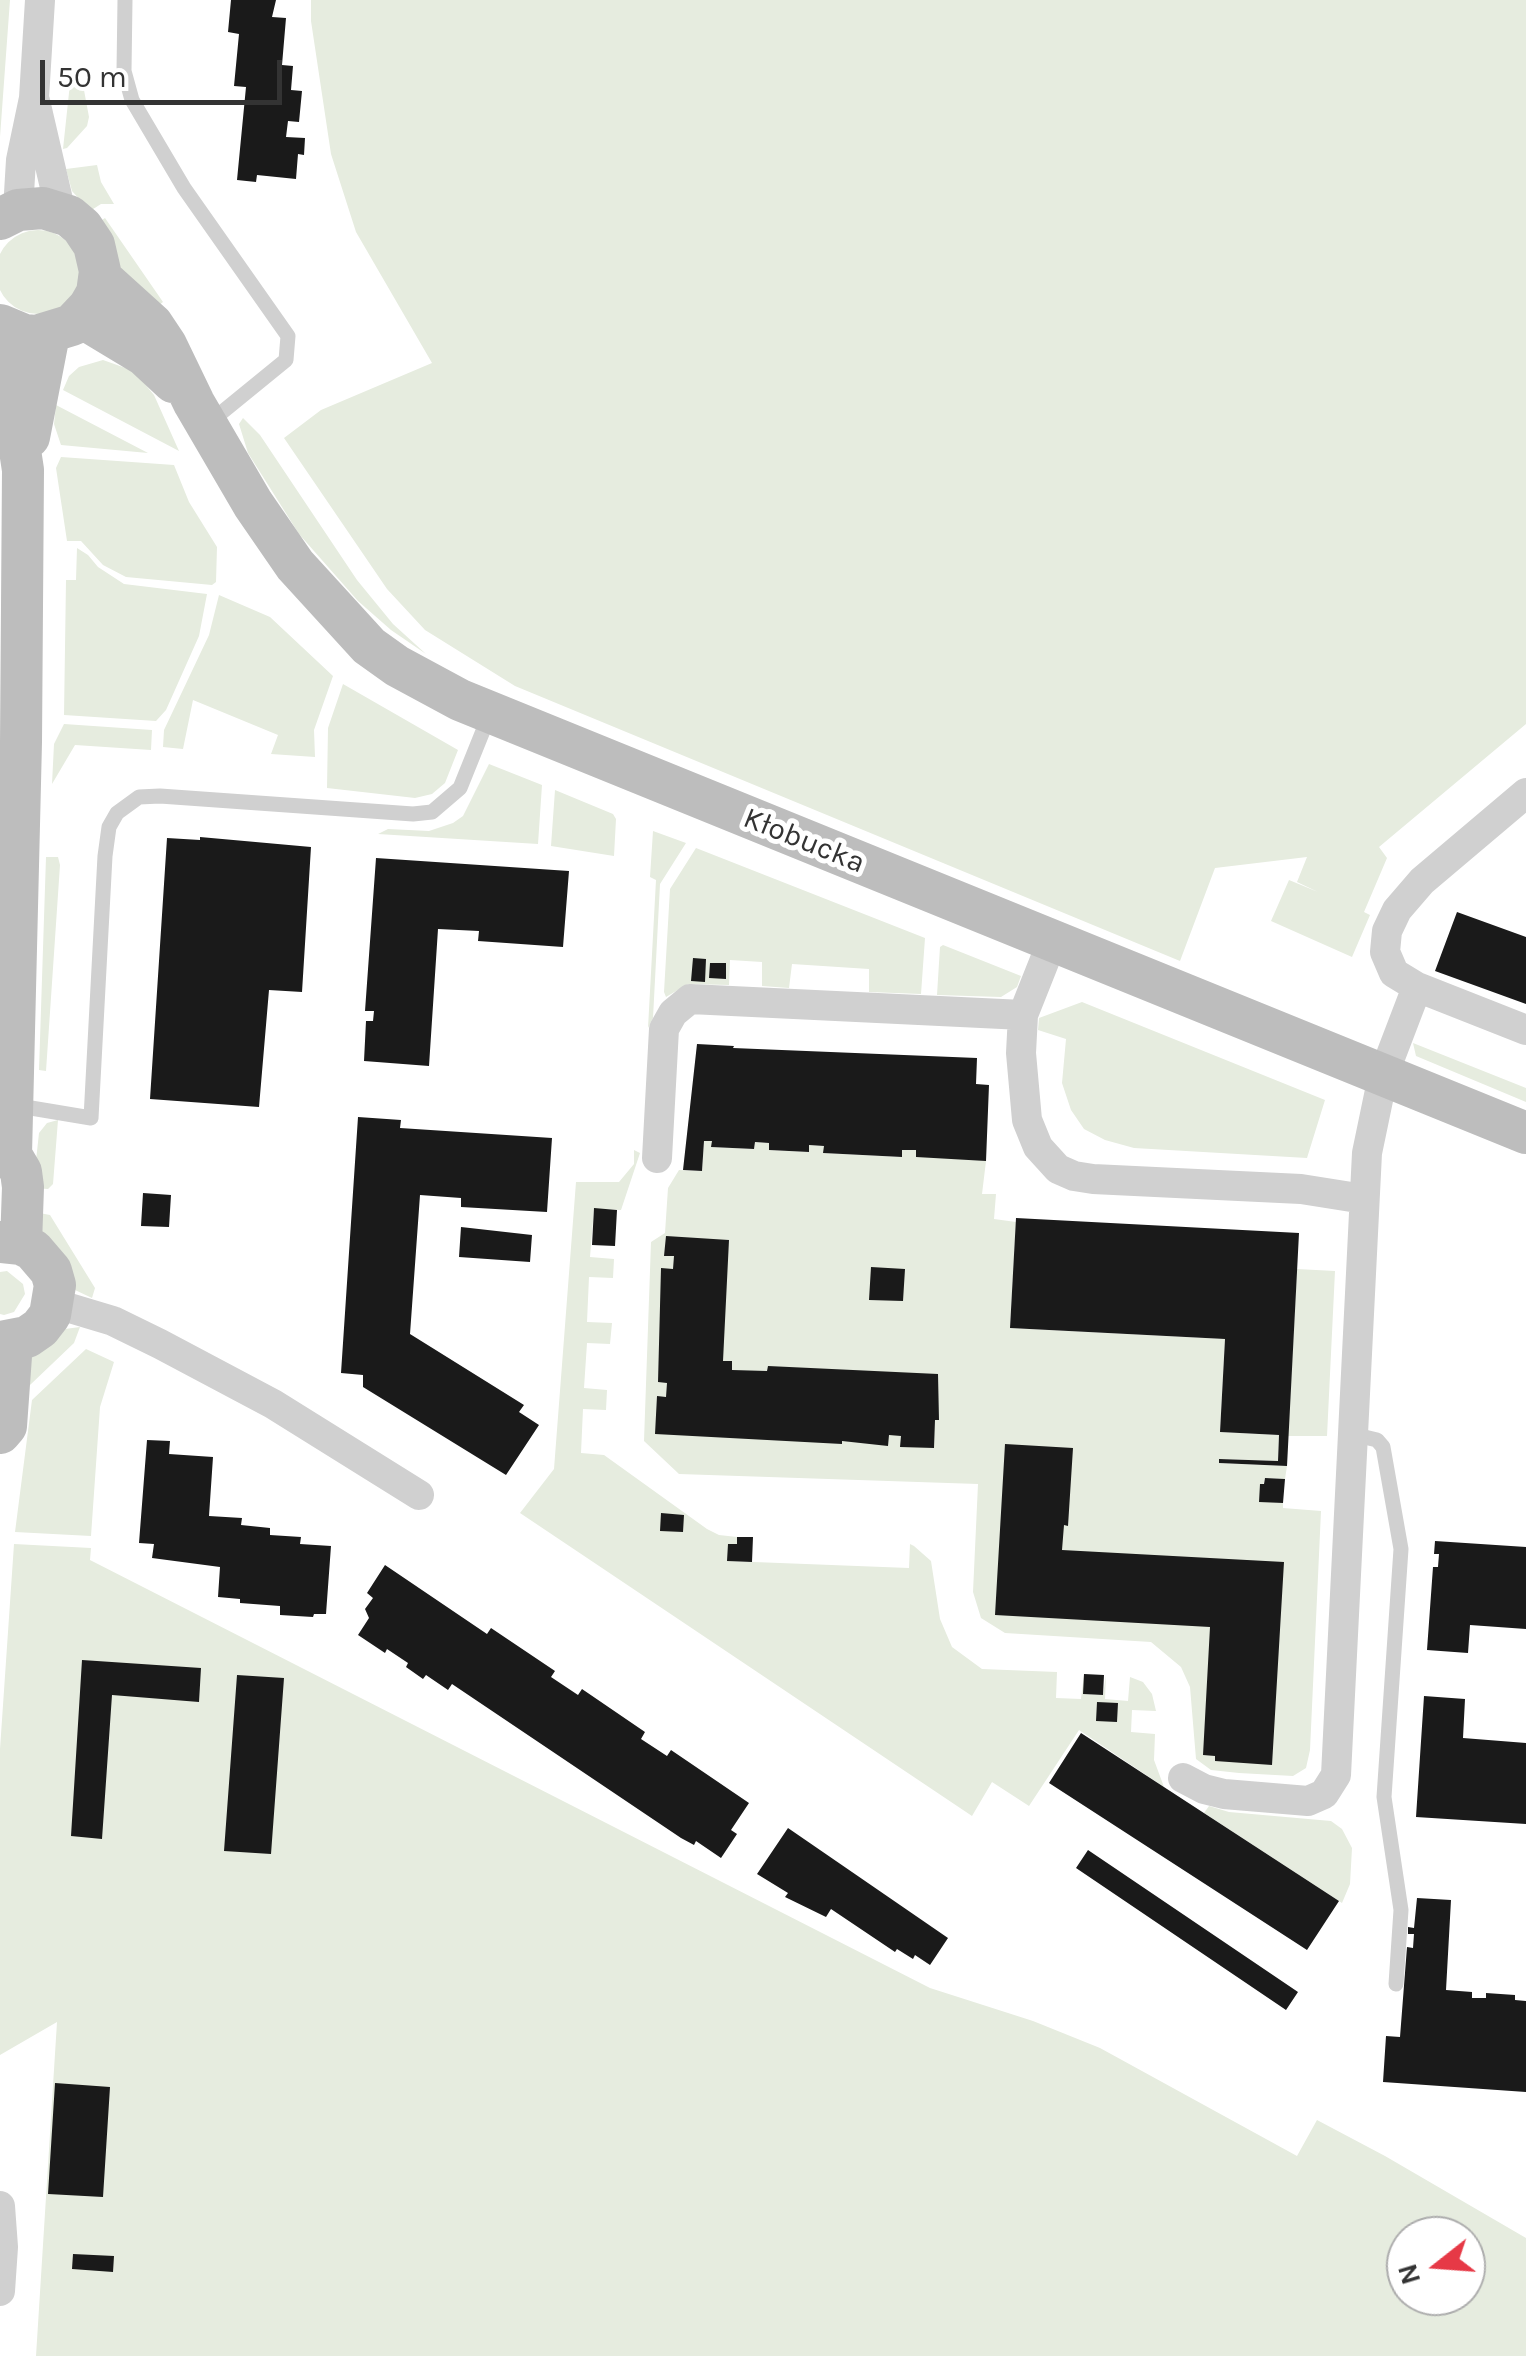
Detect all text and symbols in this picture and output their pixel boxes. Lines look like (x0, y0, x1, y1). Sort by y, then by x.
scale bar (45, 40, 288, 102)
text: 50 m (57, 59, 127, 95)
street label: Kłobucka (738, 800, 870, 882)
north arrow (1386, 2216, 1486, 2316)
text: N (1390, 2260, 1427, 2289)

